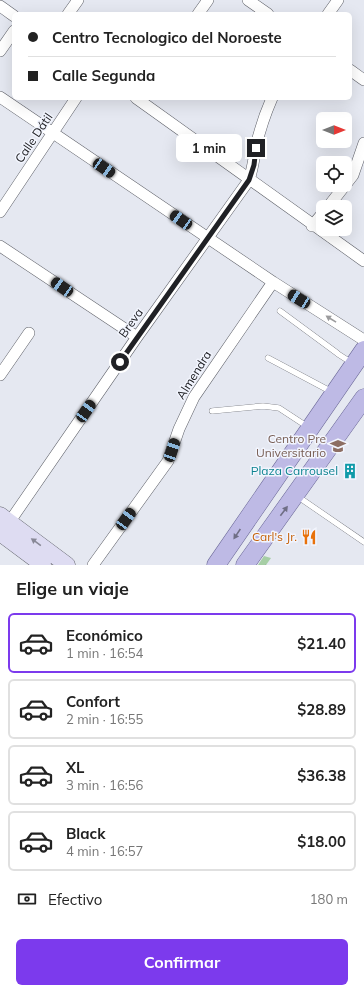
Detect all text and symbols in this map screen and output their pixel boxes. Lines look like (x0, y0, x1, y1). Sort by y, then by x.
text: Centro Tecnologico del Noroeste (52, 28, 282, 47)
text: Calle Segunda (52, 66, 155, 85)
street label: Calle Dátil (12, 110, 56, 165)
north arrow (316, 112, 352, 148)
map controls (316, 112, 352, 236)
callout: 1 min (176, 134, 242, 162)
route end (247, 139, 265, 157)
text: 1 min (192, 140, 226, 156)
car (91, 156, 117, 180)
button: locate (316, 156, 352, 192)
button: layers (316, 200, 352, 236)
car (168, 208, 194, 232)
car (49, 275, 75, 299)
car (286, 288, 312, 310)
street label: Breva (115, 305, 146, 340)
one-way arrow (326, 315, 336, 323)
street label: Almendra (173, 348, 214, 402)
route start (111, 353, 129, 371)
car (74, 398, 98, 424)
place label: Centro Pre Universitario (256, 431, 326, 460)
car (163, 437, 181, 463)
school or university icon: Centro Pre Universitario (329, 437, 347, 455)
building icon: Plaza Carrousel (341, 462, 359, 480)
place label: Plaza Carrousel (251, 463, 338, 478)
one-way arrow (280, 505, 288, 516)
car (114, 506, 138, 532)
restaurant icon: Carl's Jr. (300, 528, 318, 546)
one-way arrow (233, 529, 241, 539)
place label: Carl's Jr. (252, 529, 297, 544)
one-way arrow (30, 538, 41, 546)
text: Elige un viaje (16, 577, 129, 600)
icon: car (18, 625, 54, 661)
text: Económico (66, 626, 143, 645)
text: $21.40 (297, 634, 346, 653)
text: 1 min · 16:54 (66, 645, 143, 661)
icon: car (18, 691, 54, 727)
text: Confort (66, 692, 120, 711)
text: $28.89 (297, 700, 346, 719)
text: 2 min · 16:55 (66, 711, 143, 727)
icon: car (18, 757, 54, 793)
text: XL (66, 758, 84, 777)
text: $36.38 (297, 766, 346, 785)
text: 3 min · 16:56 (66, 777, 143, 793)
icon: car (18, 823, 54, 859)
text: Black (66, 824, 105, 843)
text: $18.00 (297, 832, 346, 851)
text: 4 min · 16:57 (66, 843, 143, 859)
icon: cash (16, 888, 38, 910)
text: Efectivo (48, 890, 102, 909)
text: 180 m (310, 891, 348, 907)
button: Confirmar (16, 939, 348, 985)

